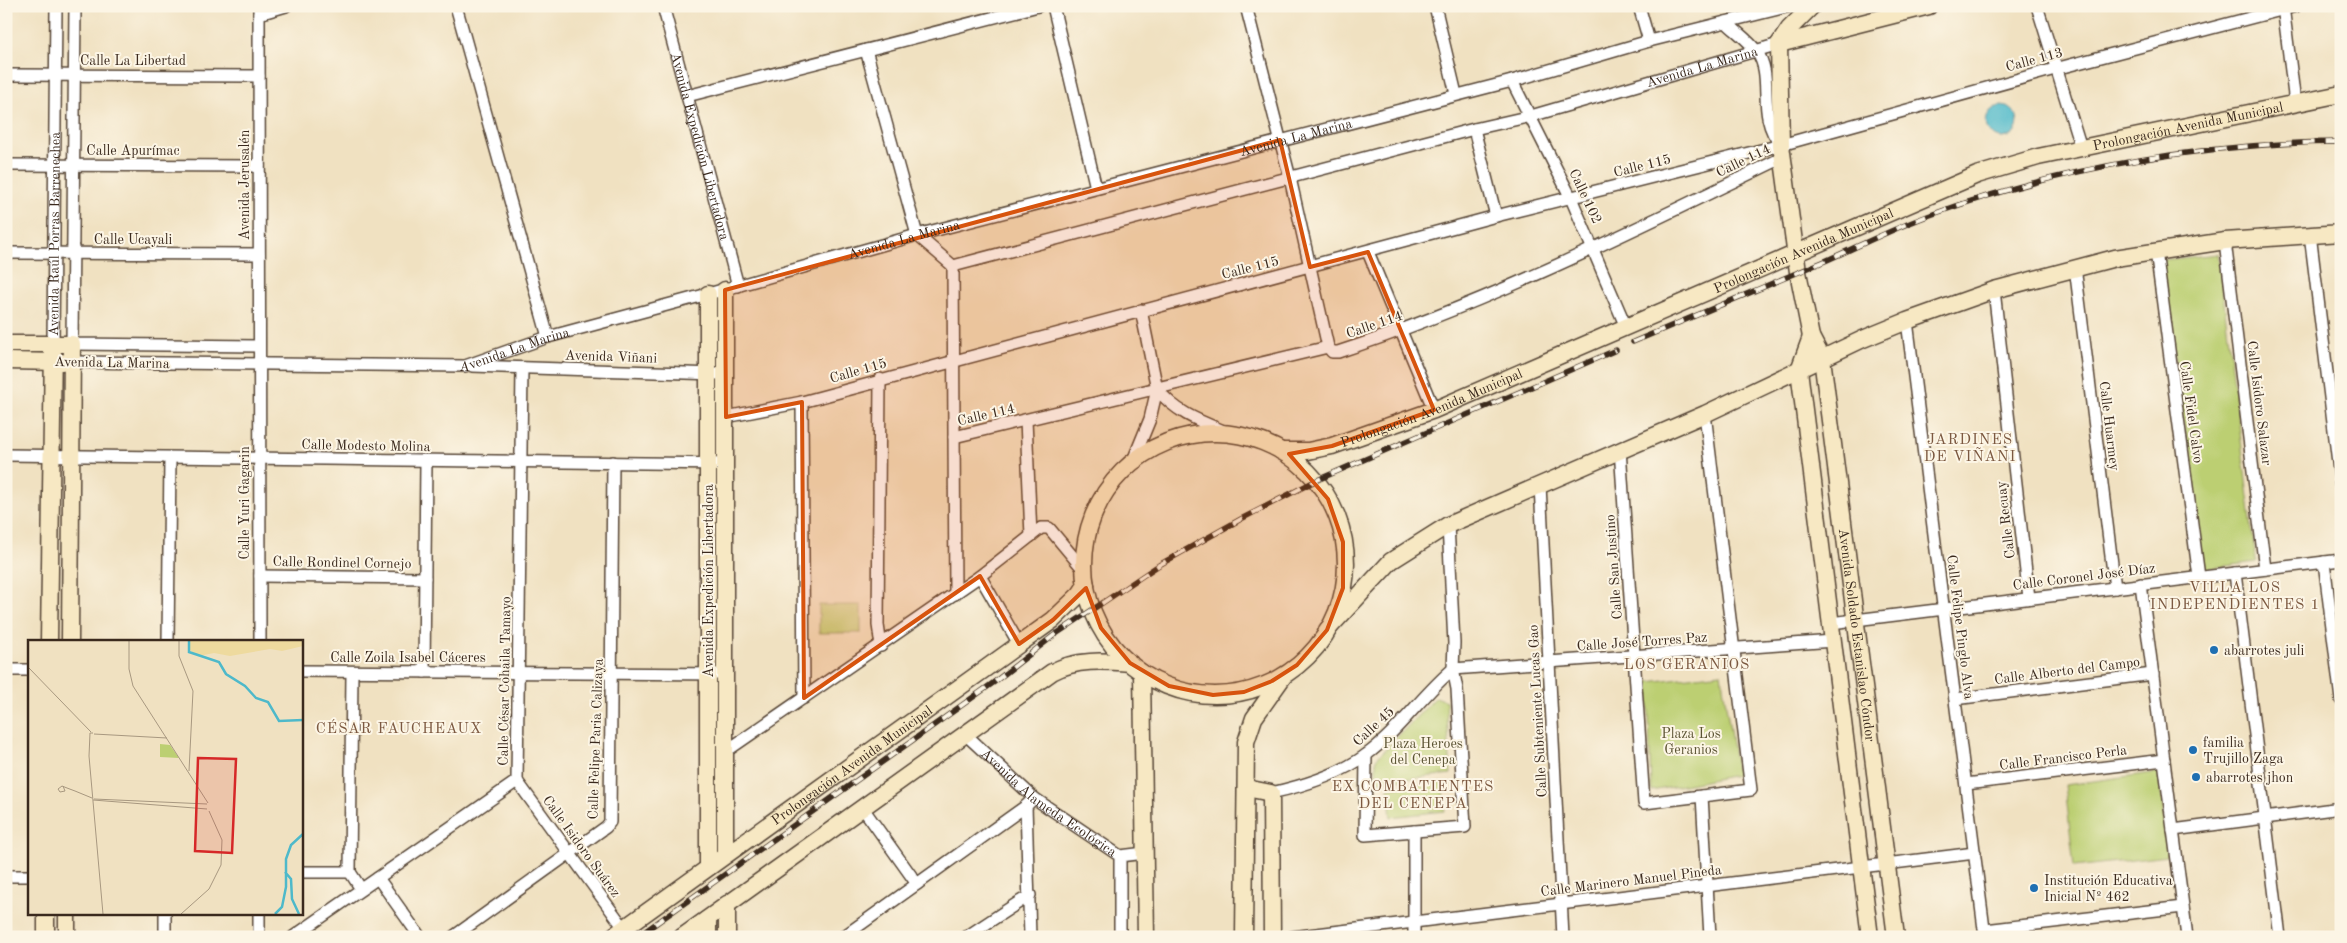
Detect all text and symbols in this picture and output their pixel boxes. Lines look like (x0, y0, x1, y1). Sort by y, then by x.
street label: Avenida La Marina (1645, 45, 1760, 90)
street label: Calle 113 (2004, 46, 2064, 74)
street label: Avenida Expedición Libertadora (668, 51, 731, 242)
street label: Calle La Libertad (80, 54, 186, 68)
street label: Prolongación Avenida Municipal (2092, 100, 2285, 153)
street label: Avenida La Marina (1238, 117, 1354, 159)
street label: Avenida Jerusalén (238, 129, 252, 240)
street label: Avenida Raúl Porras Barrenechea (47, 132, 63, 336)
street label: Calle 114 (1714, 142, 1773, 180)
street label: Calle Apurímac (86, 144, 180, 158)
street label: Calle 115 (1612, 152, 1672, 180)
street label: Calle 102 (1566, 167, 1604, 226)
street label: Prolongación Avenida Municipal (1712, 206, 1896, 296)
street label: Avenida La Marina (847, 218, 962, 262)
street label: Calle Ucayali (94, 233, 173, 247)
street label: Calle 115 (1220, 254, 1280, 282)
street label: Calle 114 (1344, 309, 1404, 341)
street label: Avenida La Marina (459, 326, 571, 374)
street label: Calle Isidoro Salazar (2244, 340, 2274, 467)
street label: Avenida Viñani (565, 348, 658, 366)
street label: Avenida La Marina (54, 355, 170, 371)
street label: Calle 115 (828, 356, 888, 386)
street label: Calle Fidel Calvo (2177, 360, 2205, 464)
street label: Prolongación Avenida Municipal (1339, 366, 1525, 450)
street label: Calle Huarmey (2097, 380, 2122, 472)
street label: Calle 114 (956, 402, 1016, 428)
district label: JARDINES DE VIÑANI (1924, 433, 2016, 465)
street label: Calle Modesto Molina (301, 438, 431, 454)
street label: Calle Yuri Gagarin (238, 446, 252, 560)
street label: Calle Recuay (1994, 480, 2018, 560)
street label: Avenida Expedición Libertadora (702, 484, 716, 678)
street label: Calle San Justino (1603, 514, 1625, 620)
street label: Avenida Soldado Estanislao Cóndor (1836, 528, 1877, 743)
street label: Calle Felipe Pinglo Alva (1944, 554, 1976, 700)
street label: Calle Rondinel Cornejo (272, 555, 412, 571)
street label: Calle Coronel José Díaz (2012, 561, 2156, 593)
district label: VILLA LOS INDEPENDIENTES 1 (2150, 581, 2320, 613)
street label: Calle César Cohaila Tamayo (497, 596, 513, 766)
street label: Calle Subteniente Lucas Gao (1526, 624, 1550, 798)
street label: Calle José Torres Paz (1576, 630, 1708, 654)
inset map (28, 640, 302, 916)
marker: abarrotes juli (2208, 644, 2220, 656)
place label: abarrotes juli (2224, 644, 2304, 658)
street label: Calle Zoila Isabel Cáceres (330, 651, 486, 665)
street label: Calle Alberto del Campo (1993, 655, 2141, 687)
street label: Calle Felipe Paria Calizaya (586, 658, 606, 820)
district label: LOS GERANIOS (1624, 658, 1750, 673)
street label: Prolongación Avenida Municipal (769, 703, 935, 828)
street label: Calle 45 (1350, 704, 1397, 749)
district label: CÉSAR FAUCHEAUX (316, 719, 482, 737)
park label: Plaza Los Geranios (1661, 727, 1721, 757)
place label: familia Trujillo Zaga (2203, 736, 2283, 766)
park label: Plaza Heroes del Cenepa (1383, 737, 1463, 767)
street label: Calle Francisco Perla (1998, 743, 2128, 773)
marker: familia Trujillo Zaga (2187, 744, 2199, 756)
street label: Avenida Alameda Ecológica (978, 746, 1119, 860)
marker: abarrotes jhon (2190, 771, 2202, 783)
place label: abarrotes jhon (2206, 771, 2294, 785)
district label: EX COMBATIENTES DEL CENEPA (1332, 780, 1494, 812)
street label: Calle Isidoro Suárez (540, 793, 623, 900)
street label: Calle Marinero Manuel Pineda (1540, 863, 1723, 899)
place label: Institución Educativa Inicial Nº 462 (2044, 874, 2173, 904)
marker: Institución Educativa Inicial Nº 462 (2028, 882, 2040, 894)

